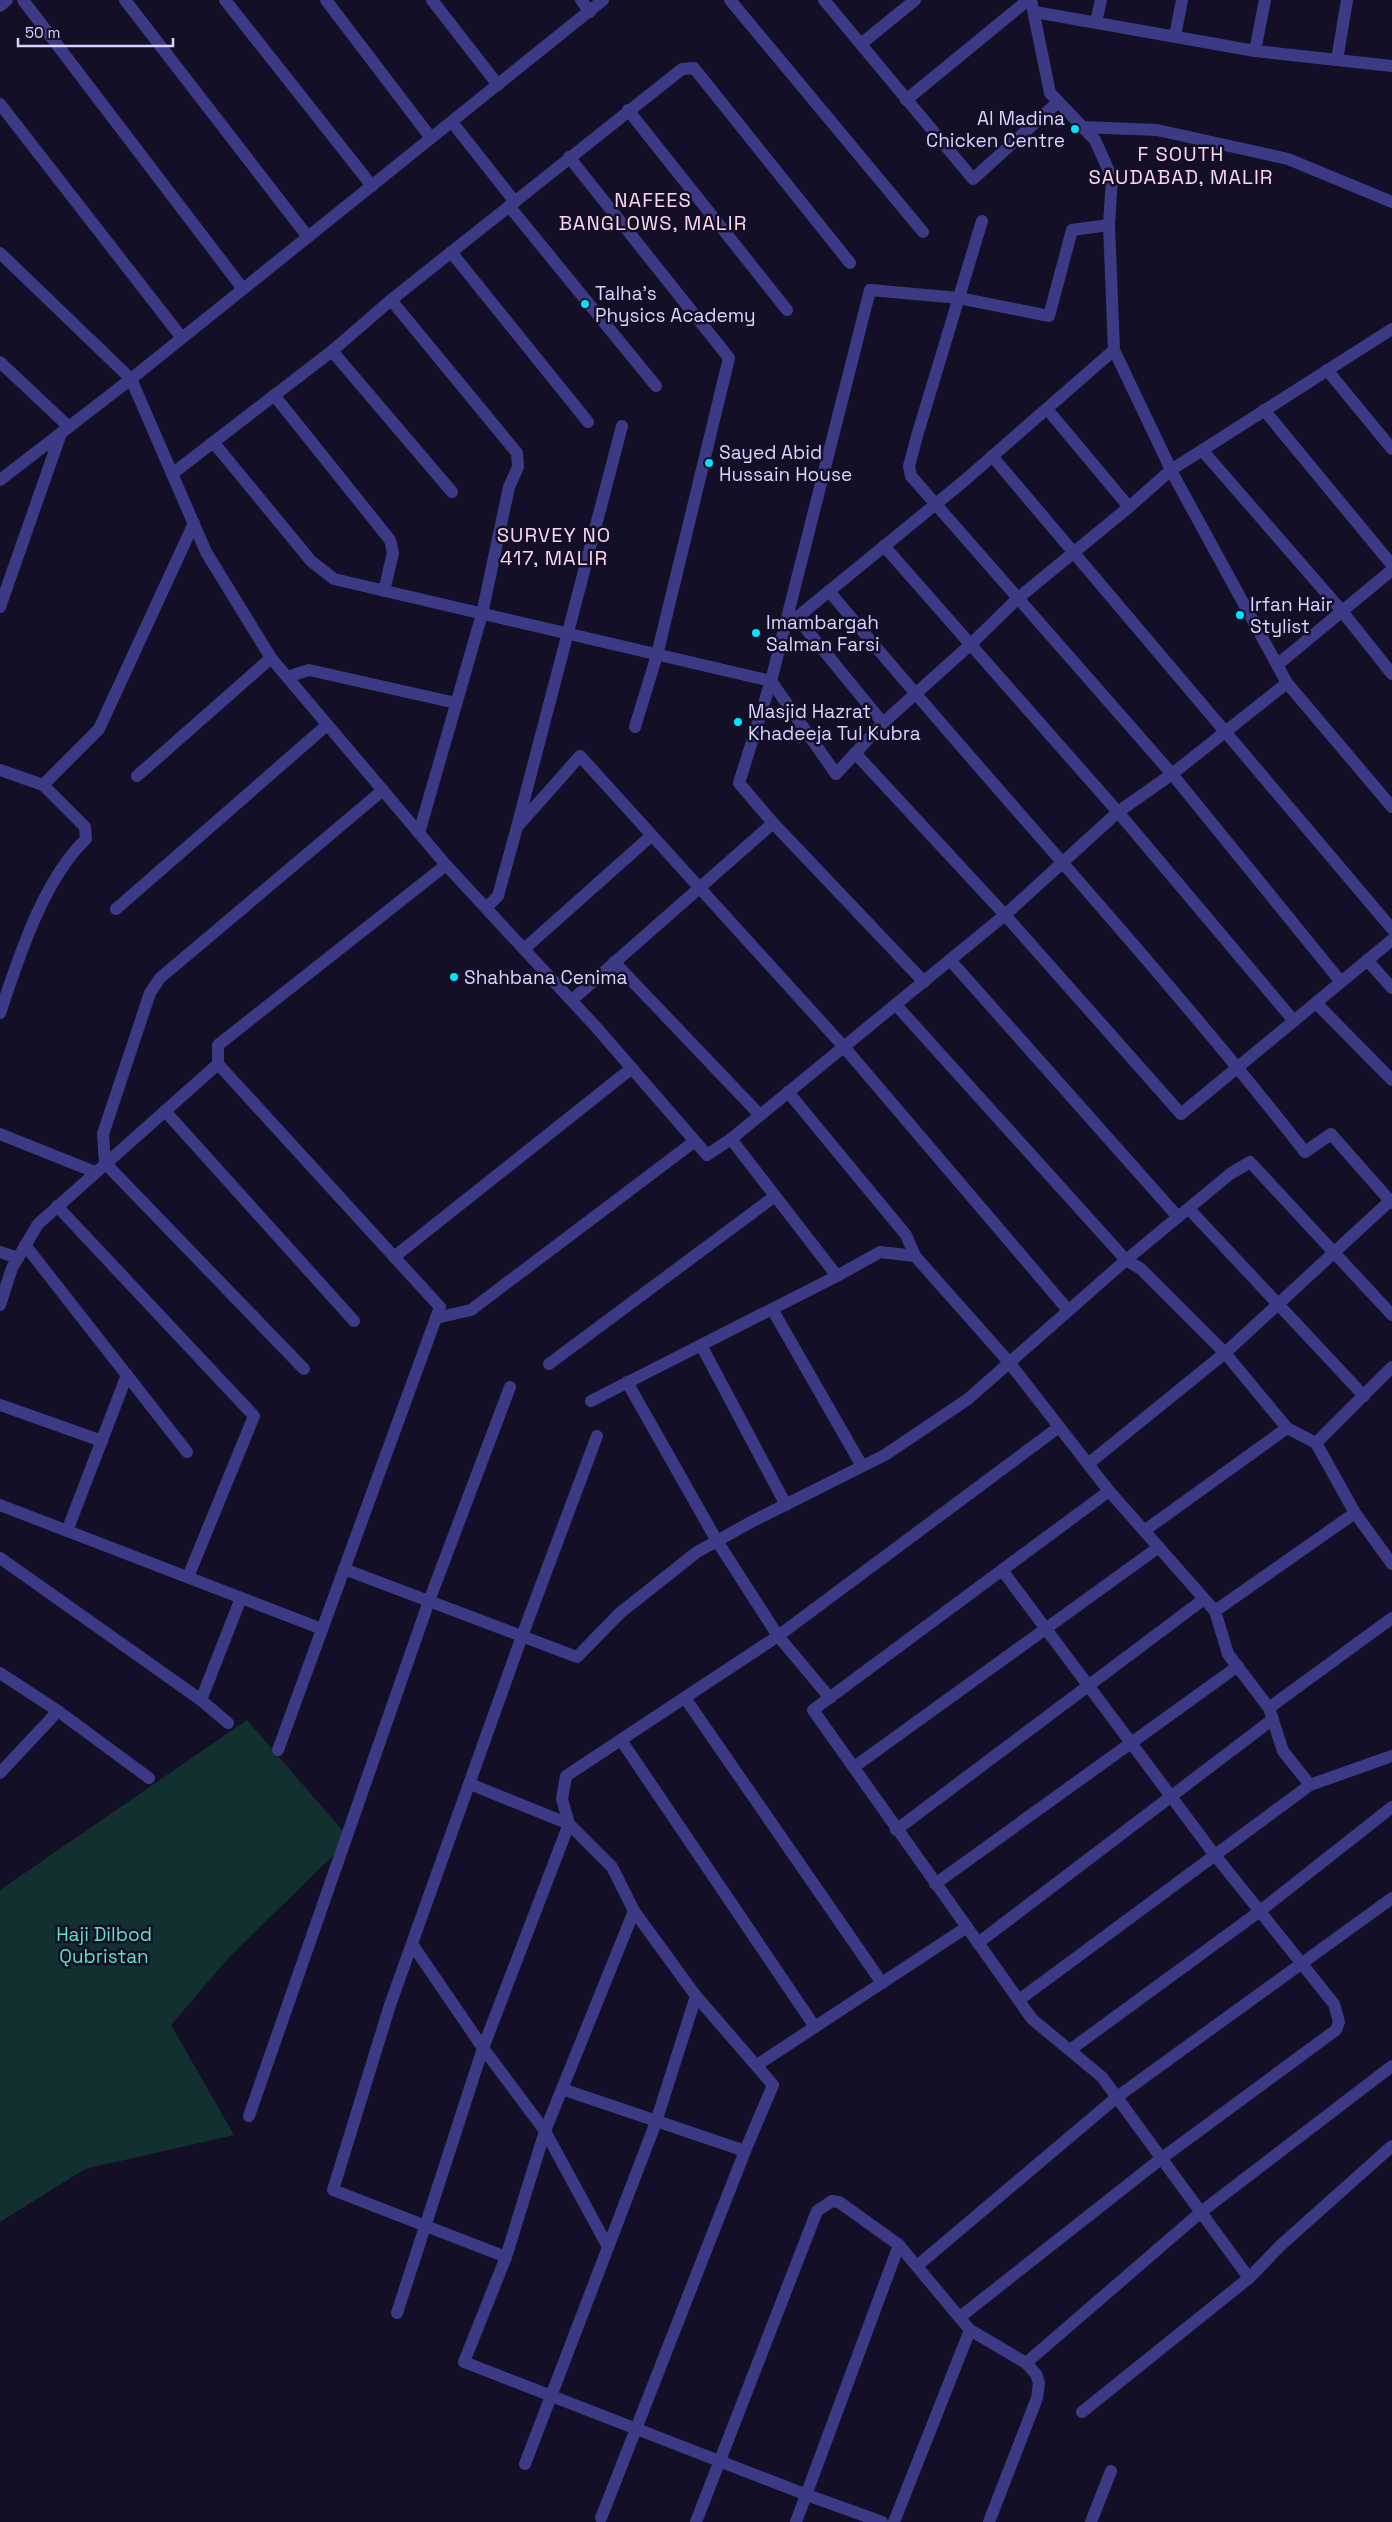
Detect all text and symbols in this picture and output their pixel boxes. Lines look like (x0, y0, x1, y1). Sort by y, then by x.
scale bar (18, 15, 172, 47)
text: 50 m (25, 23, 60, 42)
place label: Al Madina Chicken Centre (926, 106, 1065, 153)
marker: Al Madina Chicken Centre (1069, 123, 1081, 135)
district label: F SOUTH SAUDABAD, MALIR (1089, 141, 1273, 190)
district label: NAFEES BANGLOWS, MALIR (559, 187, 747, 236)
place label: Talha's Physics Academy (595, 281, 756, 328)
marker: Talha's Physics Academy (579, 298, 591, 310)
place label: Sayed Abid Hussain House (719, 440, 852, 487)
marker: Sayed Abid Hussain House (703, 457, 715, 469)
district label: SURVEY NO 417, MALIR (497, 522, 611, 571)
place label: Irfan Hair Stylist (1250, 592, 1333, 639)
marker: Irfan Hair Stylist (1234, 609, 1246, 621)
place label: Imambargah Salman Farsi (766, 610, 880, 657)
marker: Imambargah Salman Farsi (750, 627, 762, 639)
place label: Masjid Hazrat Khadeeja Tul Kubra (748, 699, 921, 746)
marker: Masjid Hazrat Khadeeja Tul Kubra (732, 716, 744, 728)
place label: Shahbana Cenima (464, 965, 628, 990)
marker: Shahbana Cenima (448, 971, 460, 983)
park label: Haji Dilbod Qubristan (56, 1922, 152, 1969)

